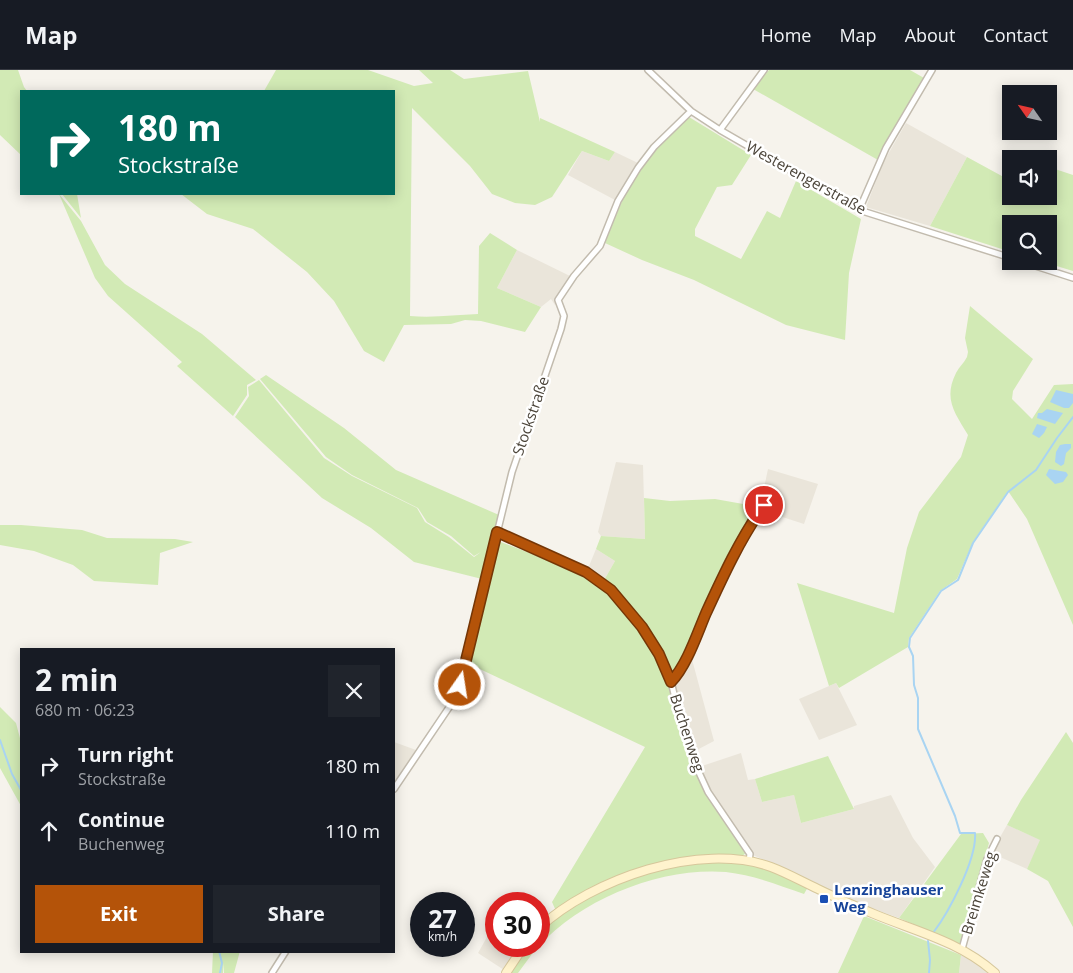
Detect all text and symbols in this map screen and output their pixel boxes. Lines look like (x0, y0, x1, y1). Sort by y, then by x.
text: Map (25, 18, 77, 51)
text: Home (761, 23, 811, 47)
text: Map (839, 23, 877, 47)
text: About (905, 23, 955, 47)
text: Contact (983, 23, 1048, 47)
north arrow (1002, 85, 1058, 140)
map controls (1002, 85, 1057, 270)
text: 180 m (118, 104, 222, 151)
icon: right (35, 110, 100, 175)
street label: Westerengerstraße (743, 136, 870, 218)
text: Stockstraße (118, 149, 239, 179)
button: sound (1002, 150, 1057, 205)
button: search (1002, 215, 1057, 270)
street label: Stockstraße (507, 373, 553, 458)
pin (743, 484, 785, 526)
icon: arrive (750, 491, 778, 519)
position arrow (433, 658, 485, 710)
text: 2 min (35, 659, 118, 700)
button: close (328, 665, 380, 717)
street label: Buchenweg (666, 691, 710, 774)
text: 680 m · 06:23 (35, 699, 135, 721)
text: Turn right (78, 742, 173, 768)
icon: right (35, 752, 63, 780)
text: 180 m (325, 753, 380, 779)
text: Stockstraße (78, 768, 166, 790)
text: Continue (78, 807, 165, 833)
icon: ahead (35, 817, 63, 845)
text: 110 m (325, 818, 380, 844)
text: Buchenweg (78, 833, 165, 855)
street label: Breimkeweg (956, 848, 1000, 937)
place label: Lenzinghauser Weg (834, 879, 944, 916)
button: Exit (35, 885, 203, 943)
button: Share (213, 885, 380, 943)
speed limit sign: 30 (485, 892, 550, 957)
marker: Lenzinghauser Weg (818, 893, 830, 905)
text: 27 (428, 901, 457, 935)
text: km/h (428, 928, 457, 945)

